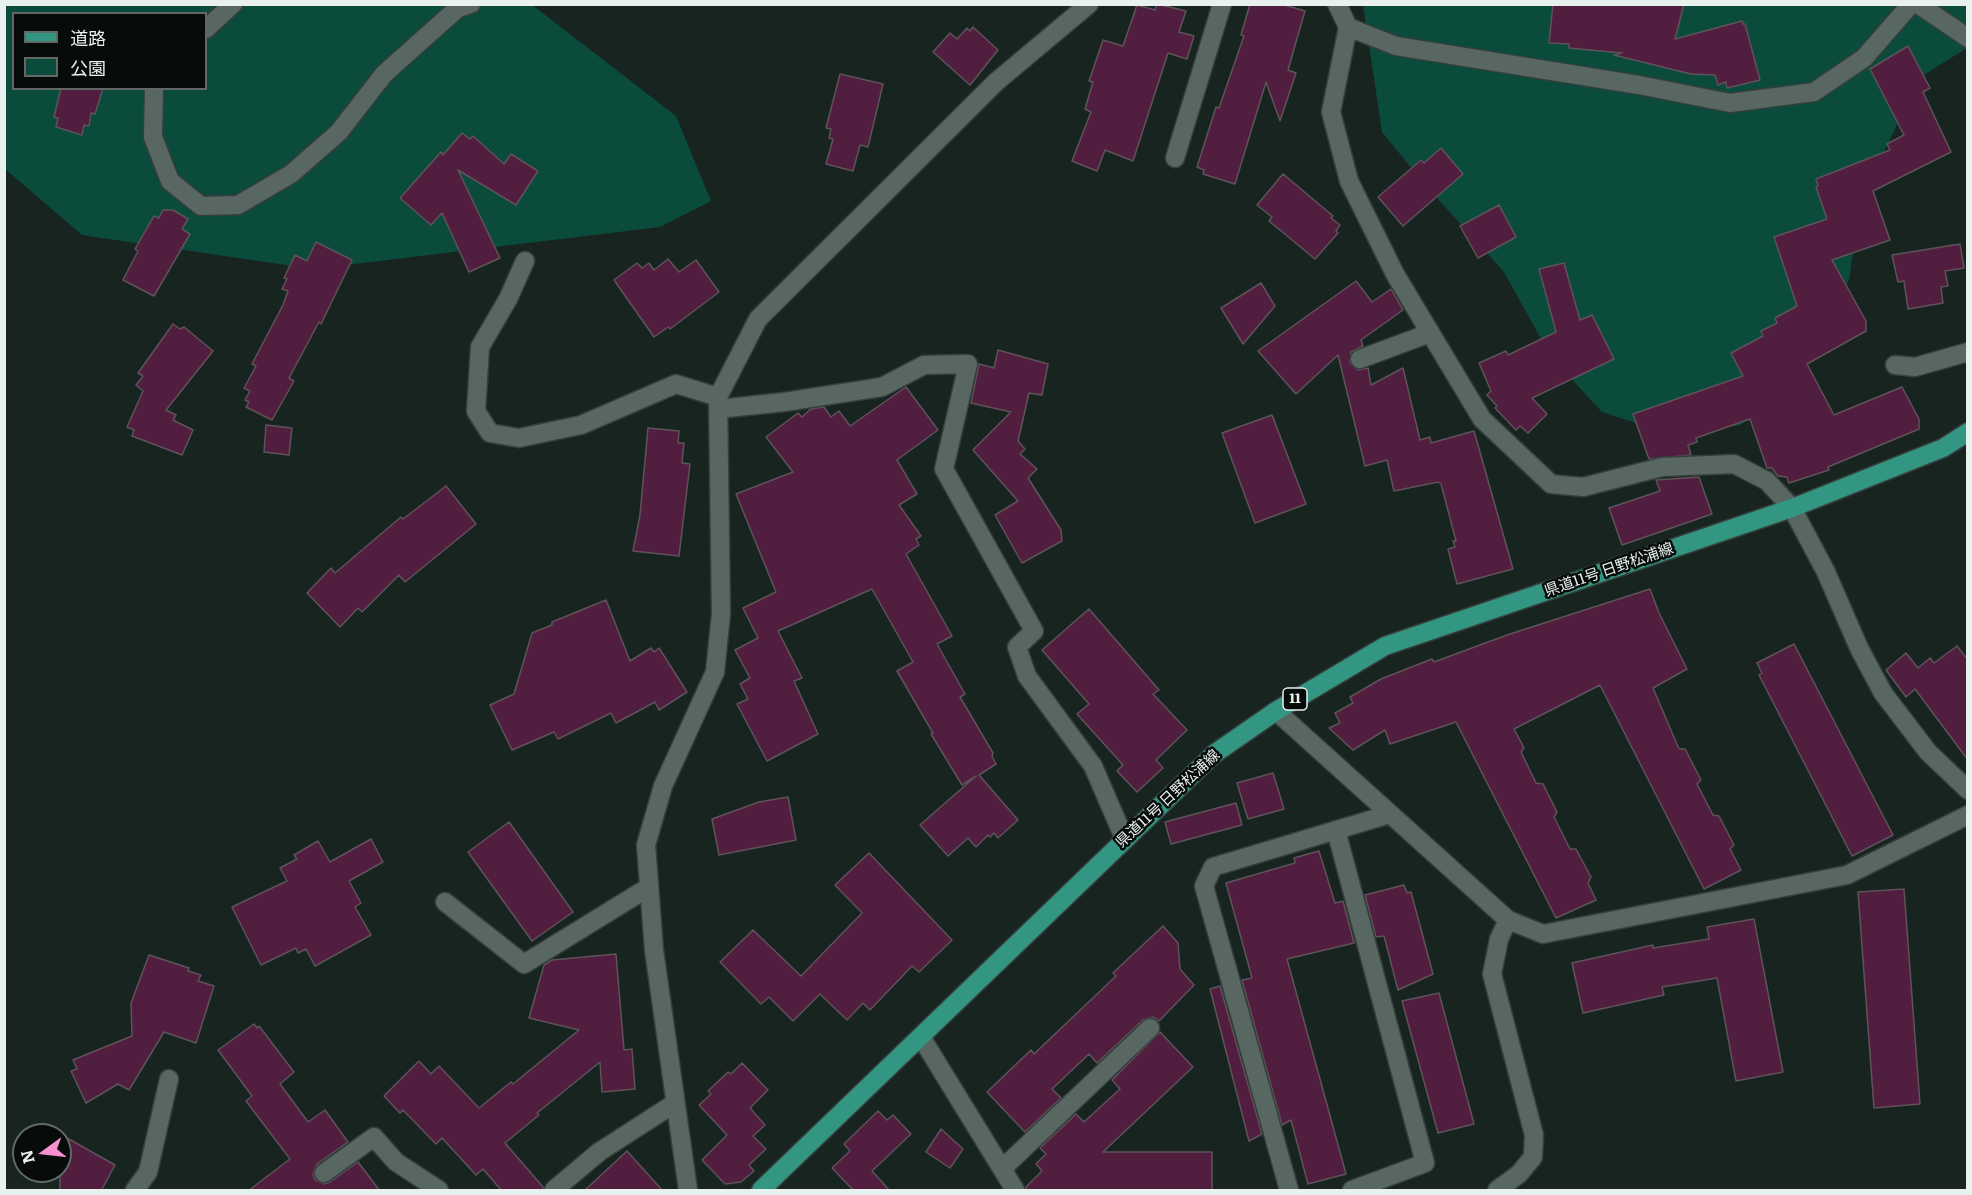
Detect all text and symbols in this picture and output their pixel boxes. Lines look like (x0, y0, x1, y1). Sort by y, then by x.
legend (12, 12, 207, 90)
text: 道路 (70, 24, 106, 51)
text: 公園 (70, 54, 106, 81)
street label: 県道11号 日野松浦線 (1542, 539, 1676, 601)
road number: 11 (1283, 688, 1307, 710)
street label: 県道11号 日野松浦線 (1112, 746, 1224, 852)
north arrow (12, 1123, 72, 1183)
text: N (13, 1148, 40, 1167)

